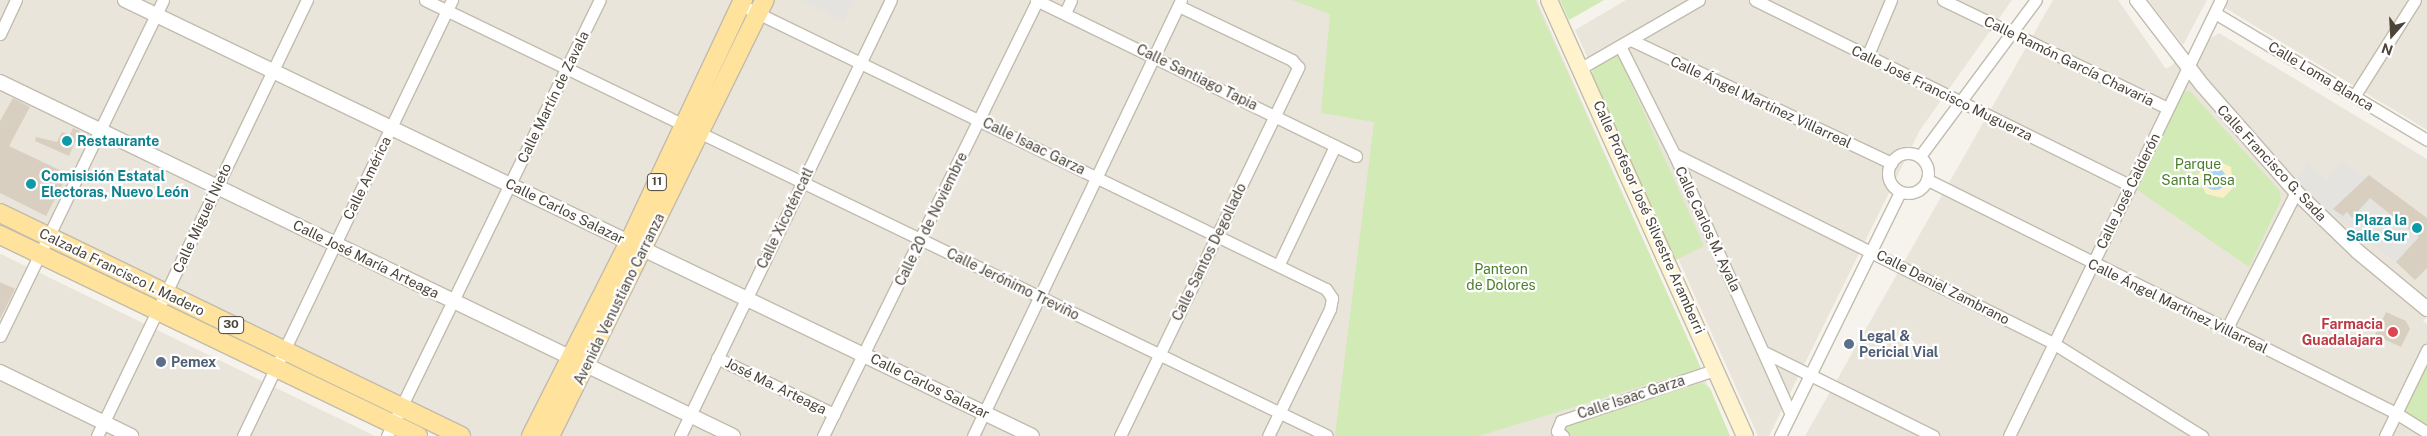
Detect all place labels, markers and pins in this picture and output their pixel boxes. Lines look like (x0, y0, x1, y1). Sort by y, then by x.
place label: Restaurante (77, 133, 159, 149)
marker: Restaurante (61, 135, 73, 147)
place label: Comisisión Estatal Electoras, Nuevo León (41, 168, 189, 200)
marker: Comisisión Estatal Electoras, Nuevo León (25, 178, 37, 190)
place label: Plaza la Salle Sur (2346, 212, 2407, 244)
marker: Plaza la Salle Sur (2411, 222, 2423, 234)
place label: Farmacia Guadalajara (2302, 316, 2383, 348)
marker: Farmacia Guadalajara (2387, 326, 2399, 338)
place label: Legal & Pericial Vial (1859, 328, 1939, 361)
marker: Legal & Pericial Vial (1843, 338, 1855, 350)
place label: Pemex (171, 354, 216, 370)
marker: Pemex (155, 356, 167, 368)

